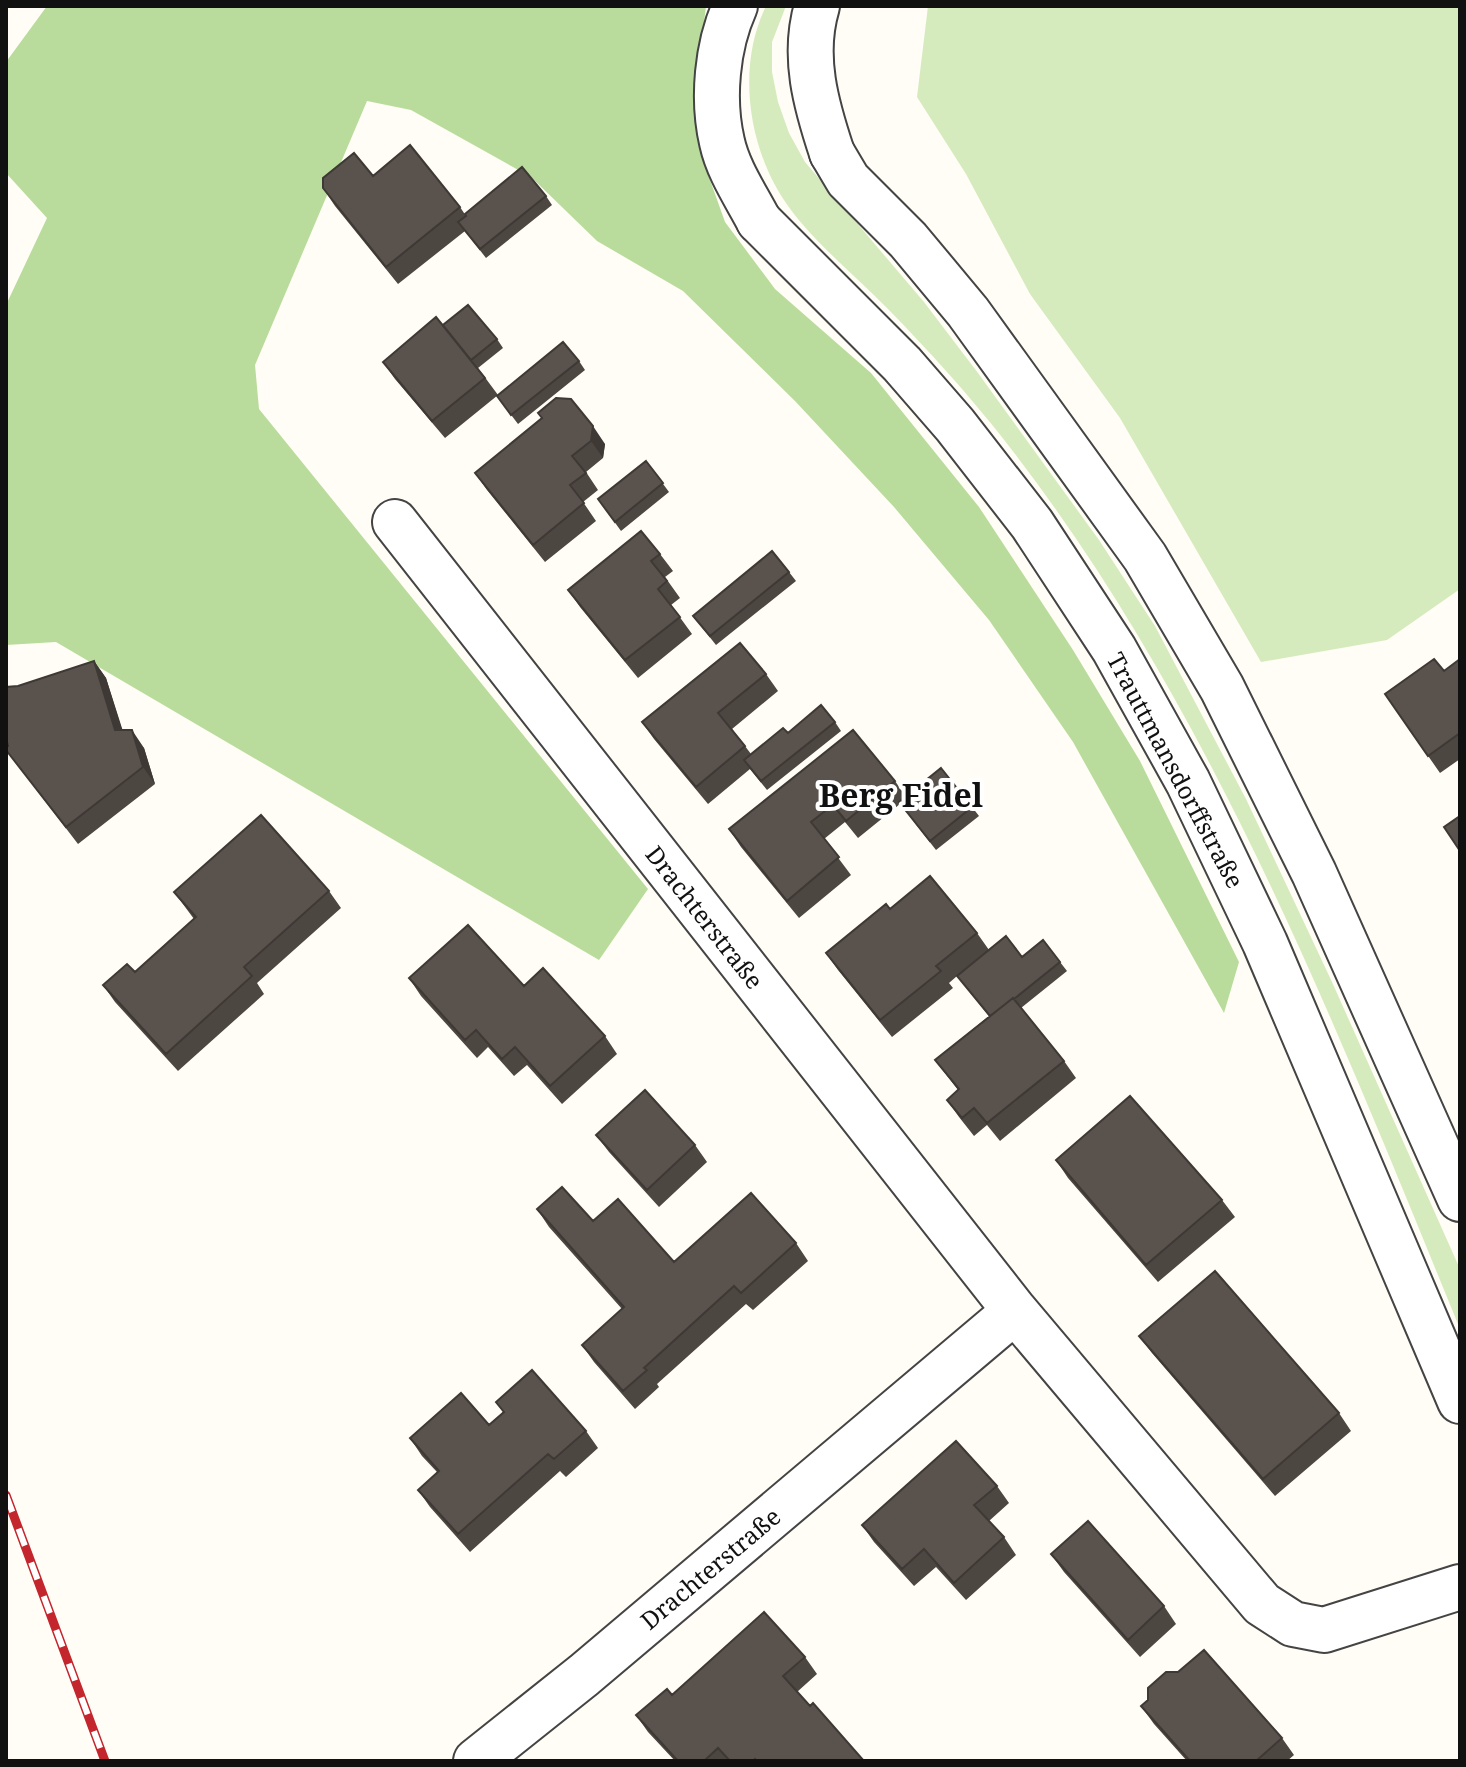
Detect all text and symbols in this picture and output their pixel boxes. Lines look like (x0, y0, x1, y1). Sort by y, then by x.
street label: Trauttmansdorffstraße (1100, 646, 1252, 894)
district label: Berg Fidel (819, 773, 983, 816)
street label: Drachterstraße (639, 839, 771, 995)
street label: Drachterstraße (633, 1500, 787, 1636)

